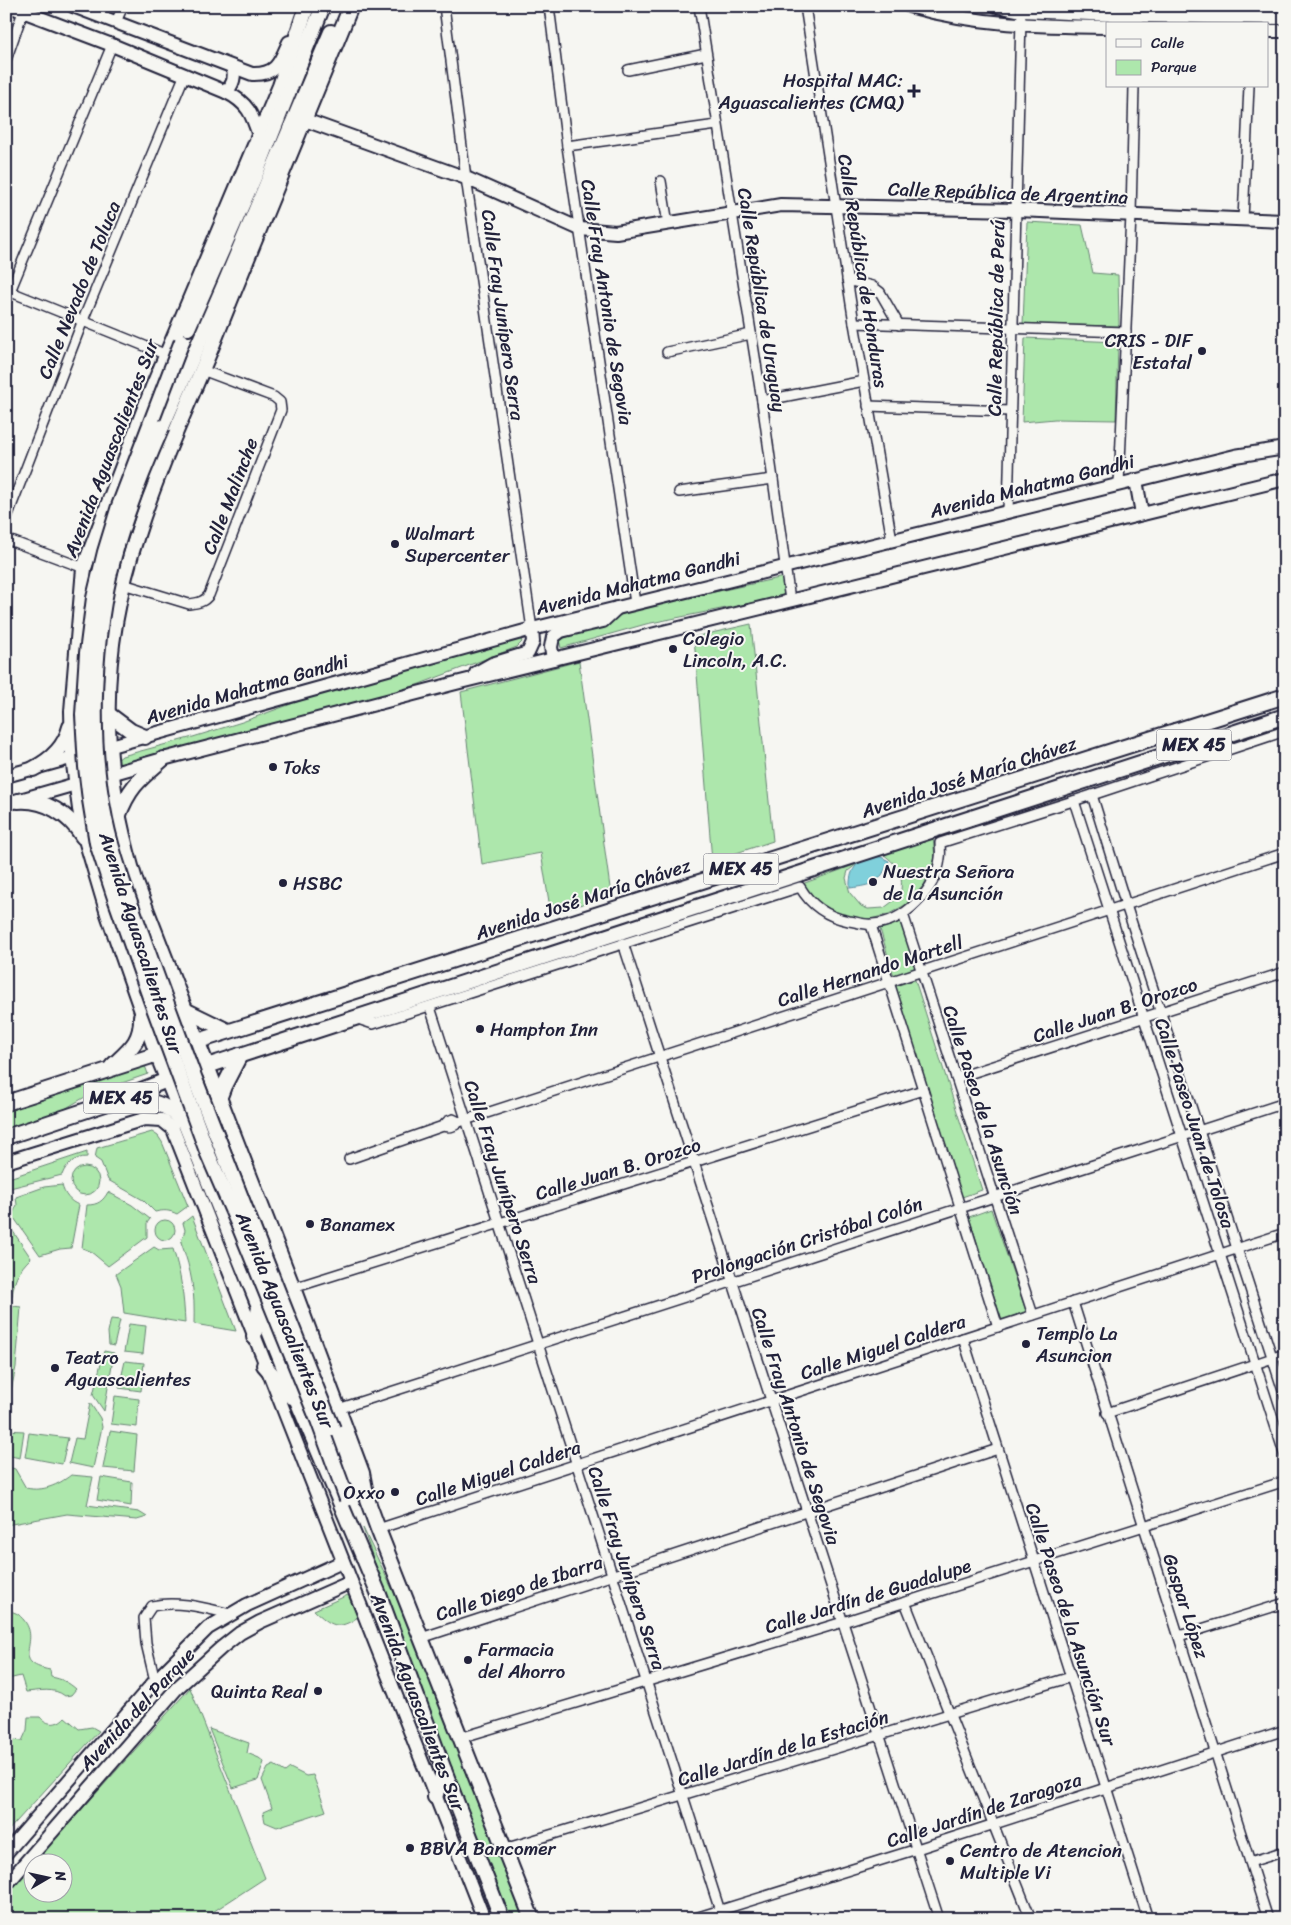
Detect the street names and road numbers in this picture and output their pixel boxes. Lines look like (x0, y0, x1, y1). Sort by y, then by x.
street label: Calle República de Honduras (828, 152, 898, 391)
street label: Calle República de Argentina (887, 172, 1129, 214)
street label: Calle Fray Antonio de Segovia (571, 177, 643, 428)
street label: Calle República de Uruguay (728, 185, 796, 415)
street label: Calle Nevado de Toluca (28, 195, 130, 384)
street label: Calle Fray Junípero Serra (472, 207, 534, 423)
street label: Calle República de Perú (978, 219, 1014, 416)
street label: Avenida Aguascalientes Sur (54, 333, 168, 563)
street label: Calle Malinche (193, 433, 267, 559)
street label: Avenida Mahatma Gandhi (925, 444, 1138, 528)
street label: Avenida Mahatma Gandhi (531, 541, 744, 625)
street label: Avenida Mahatma Gandhi (141, 644, 353, 734)
street label: Avenida José María Chávez (856, 726, 1082, 828)
road number: MEX 45 (1156, 730, 1232, 760)
street label: Avenida Aguascalientes Sur (89, 827, 193, 1059)
street label: Avenida José María Chávez (470, 848, 696, 950)
road number: MEX 45 (704, 854, 778, 884)
street label: Calle Hernando Martell (773, 925, 968, 1017)
street label: Calle Juan B. Orozco (1028, 968, 1202, 1052)
street label: Calle Paseo de la Asunción (933, 1001, 1033, 1219)
street label: Calle Paseo Juan de Tolosa (1145, 1013, 1245, 1233)
street label: Calle Fray Junípero Serra (454, 1076, 552, 1289)
road number: MEX 45 (84, 1082, 158, 1114)
street label: Calle Juan B. Orozco (531, 1128, 705, 1210)
street label: Prolongación Cristóbal Colón (687, 1187, 927, 1293)
street label: Avenida Aguascalientes Sur (226, 1205, 344, 1435)
street label: Calle Fray Antonio de Segovia (742, 1303, 850, 1550)
street label: Calle Miguel Caldera (796, 1305, 970, 1389)
street label: Calle Miguel Caldera (411, 1431, 585, 1515)
street label: Calle Fray Junípero Serra (578, 1462, 676, 1675)
street label: Calle Paseo de la Asunción Sur (1016, 1498, 1126, 1751)
street label: Calle Diego de Ibarra (431, 1545, 607, 1631)
street label: Calle Jardín de Guadalupe (761, 1549, 975, 1643)
street label: Gaspar López (1153, 1549, 1219, 1664)
street label: Avenida Aguascalientes Sur (361, 1587, 475, 1817)
street label: Avenida del Parque (70, 1639, 204, 1779)
street label: Calle Jardín de la Estación (673, 1700, 893, 1796)
street label: Calle Jardín de Zaragoza (882, 1763, 1086, 1857)

